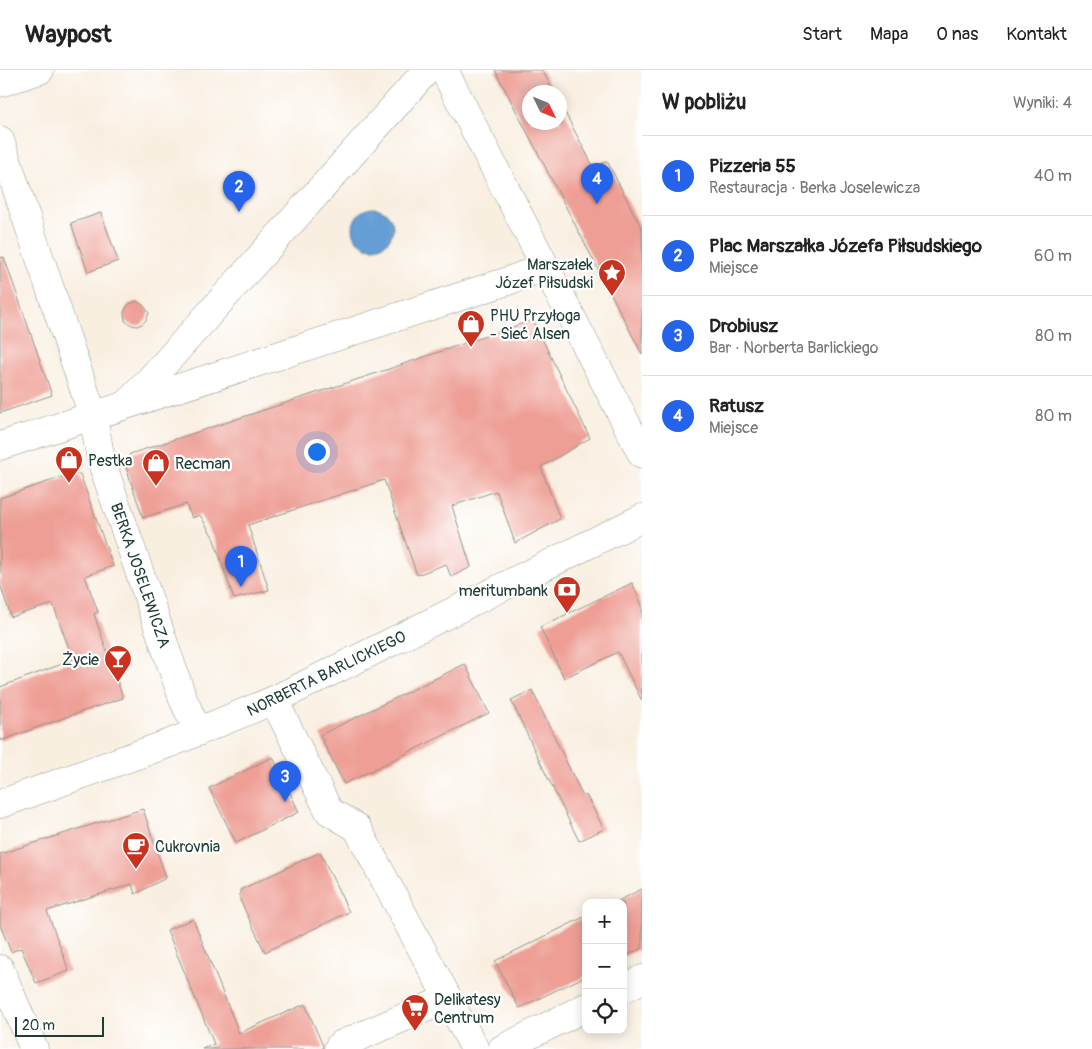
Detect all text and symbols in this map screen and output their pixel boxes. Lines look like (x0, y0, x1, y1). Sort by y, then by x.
text: Waypost (25, 20, 112, 49)
text: Start (802, 23, 842, 46)
text: Mapa (870, 23, 908, 46)
text: O nas (936, 23, 978, 46)
text: Kontakt (1006, 23, 1067, 46)
north arrow (522, 85, 567, 130)
text: W pobliżu (662, 89, 746, 116)
text: Wyniki: 4 (1013, 93, 1072, 113)
text: Pizzeria 55 (709, 154, 796, 178)
pin: 4 (581, 163, 613, 204)
text: 1 (675, 166, 681, 186)
text: 40 m (1034, 166, 1072, 186)
pin: 2 (223, 171, 255, 212)
text: Restauracja · Berka Joselewicza (709, 178, 920, 198)
text: Plac Marszałka Józefa Piłsudskiego (709, 234, 982, 258)
text: 2 (674, 246, 682, 266)
text: 60 m (1034, 246, 1072, 266)
place label: Marszałek Józef Piłsudski (495, 255, 593, 293)
place icon: Marszałek Józef Piłsudski (597, 258, 627, 297)
text: Miejsce (709, 258, 758, 278)
place label: PHU Przyłoga - Sieć Alsen (490, 306, 580, 344)
shop icon: PHU Przyłoga - Sieć Alsen (456, 309, 486, 348)
text: Drobiusz (709, 314, 778, 338)
text: 3 (674, 326, 682, 346)
text: 80 m (1035, 326, 1072, 346)
text: Bar · Norberta Barlickiego (709, 338, 878, 358)
text: Ratusz (709, 394, 764, 418)
text: 4 (673, 406, 683, 426)
text: 80 m (1035, 406, 1072, 426)
text: Miejsce (709, 418, 758, 438)
your location (304, 439, 330, 465)
shop icon: Pestka (54, 445, 84, 484)
shop icon: Recman (141, 448, 171, 487)
place label: Pestka (88, 451, 132, 471)
place label: Recman (175, 454, 231, 474)
street label: BERKA JOSELEWICZA (106, 500, 174, 651)
pin: 1 (225, 546, 257, 587)
bank icon: meritumbank (552, 575, 582, 614)
place label: meritumbank (459, 581, 548, 601)
street label: NORBERTA BARLICKIEGO (244, 627, 409, 721)
bar icon: Życie (103, 644, 133, 683)
place label: Życie (62, 650, 99, 670)
pin: 3 (269, 761, 301, 802)
cafe icon: Cukrovnia (121, 831, 151, 870)
place label: Cukrovnia (155, 837, 220, 857)
map controls (582, 899, 627, 1034)
button: + (582, 899, 627, 944)
button: − (582, 944, 627, 989)
button: locate (582, 989, 627, 1034)
place label: Delikatesy Centrum (434, 990, 501, 1028)
supermarket icon: Delikatesy Centrum (400, 993, 430, 1032)
scale bar (15, 1014, 104, 1037)
text: 20 m (22, 1017, 55, 1034)

